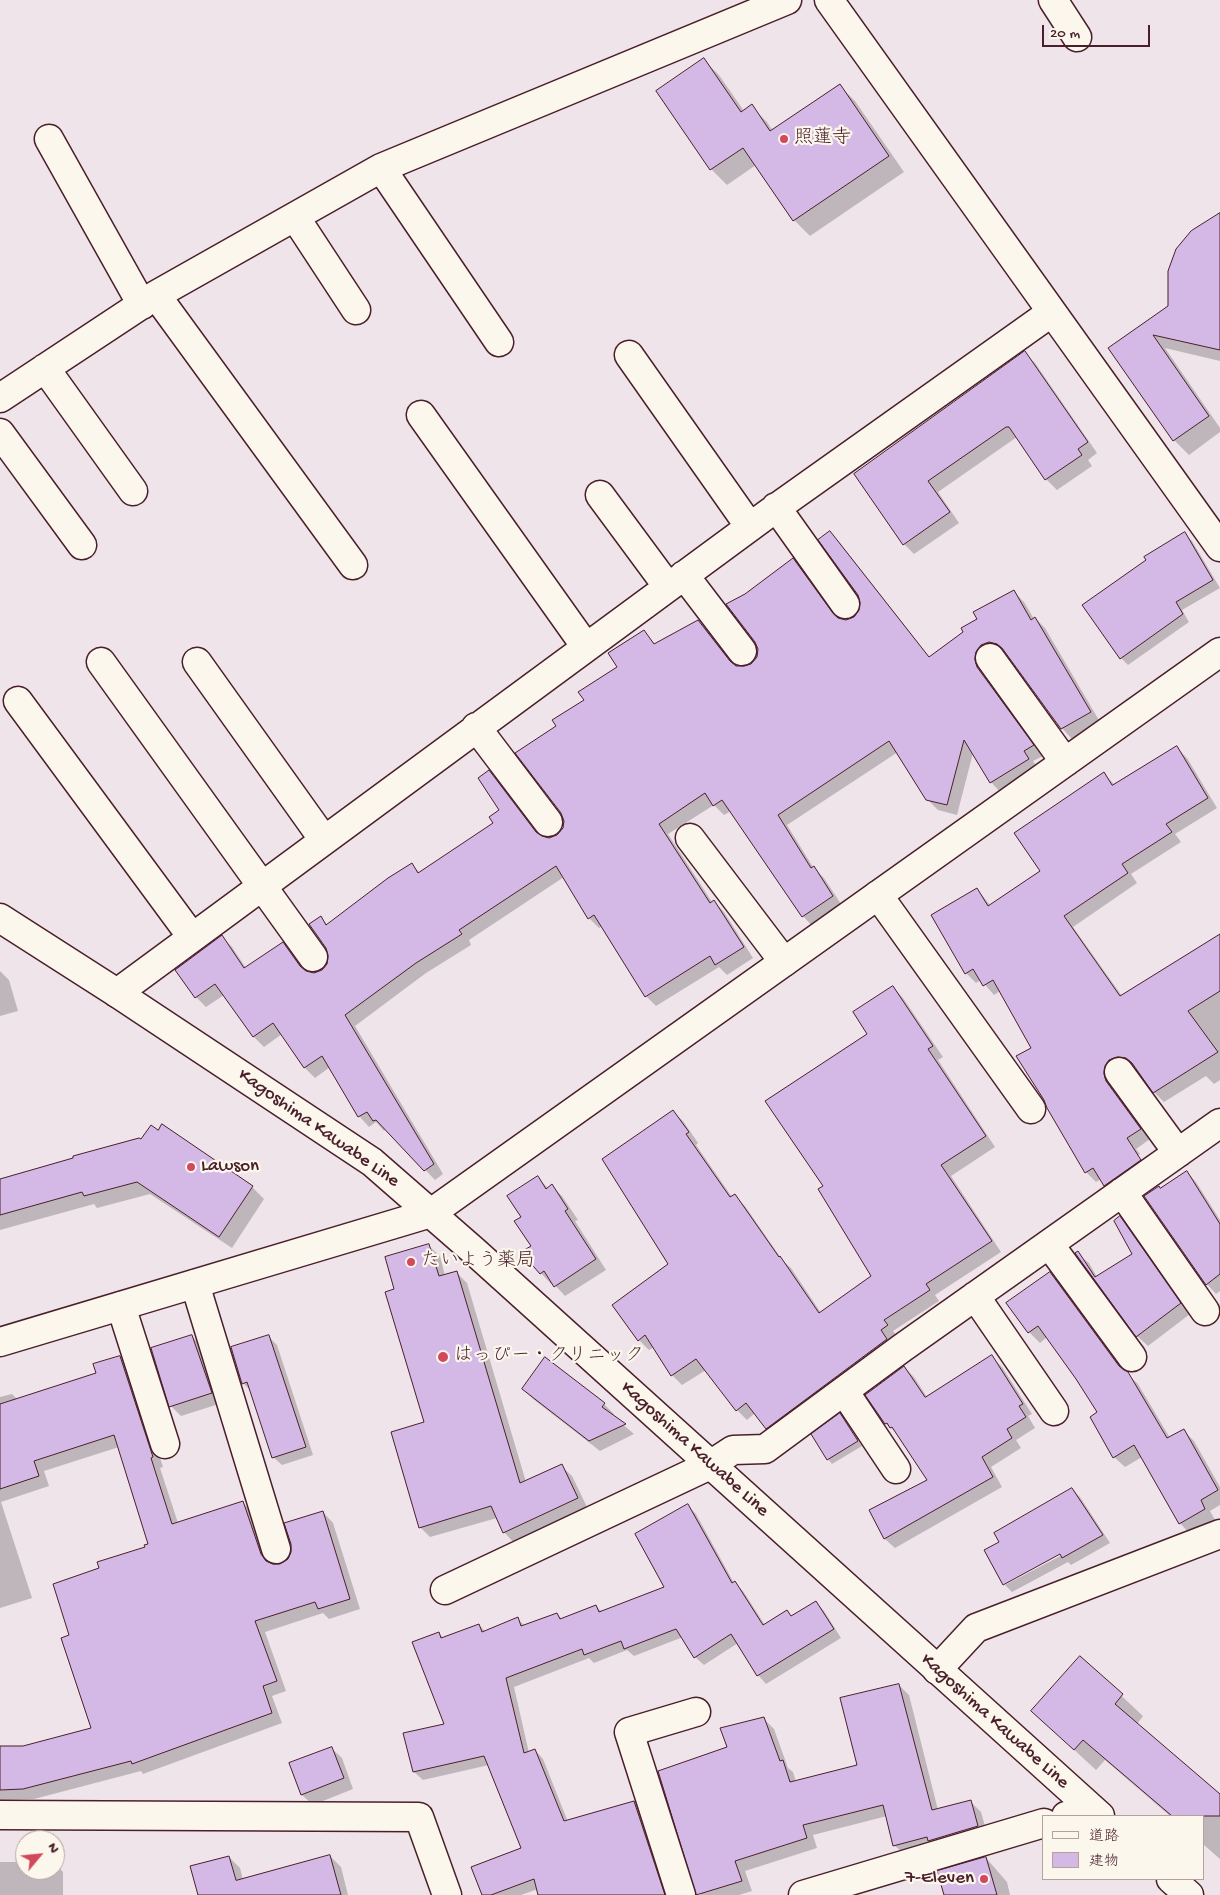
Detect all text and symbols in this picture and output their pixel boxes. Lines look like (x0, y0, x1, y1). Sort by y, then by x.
scale bar (1045, 15, 1152, 47)
text: 20 m (1050, 25, 1080, 43)
place label: 照蓮寺 (794, 128, 851, 150)
marker: 照蓮寺 (778, 133, 790, 145)
street label: Kagoshima Kawabe Line (233, 1065, 403, 1193)
place label: Lawson (201, 1156, 259, 1178)
marker: Lawson (185, 1161, 197, 1173)
place label: たいよう薬局 (421, 1251, 535, 1273)
marker: たいよう薬局 (405, 1256, 417, 1268)
place label: はっぴー・クリニック (454, 1346, 644, 1368)
marker: はっぴー・クリニック (436, 1350, 450, 1364)
street label: Kagoshima Kawabe Line (615, 1377, 773, 1523)
street label: Kagoshima Kawabe Line (915, 1649, 1073, 1795)
legend (1042, 1815, 1205, 1880)
text: 道路 (1089, 1828, 1119, 1846)
north arrow (15, 1830, 65, 1880)
text: N (43, 1840, 62, 1856)
text: 建物 (1089, 1853, 1119, 1871)
place label: 7-Eleven (905, 1868, 974, 1890)
marker: 7-Eleven (978, 1873, 990, 1885)

